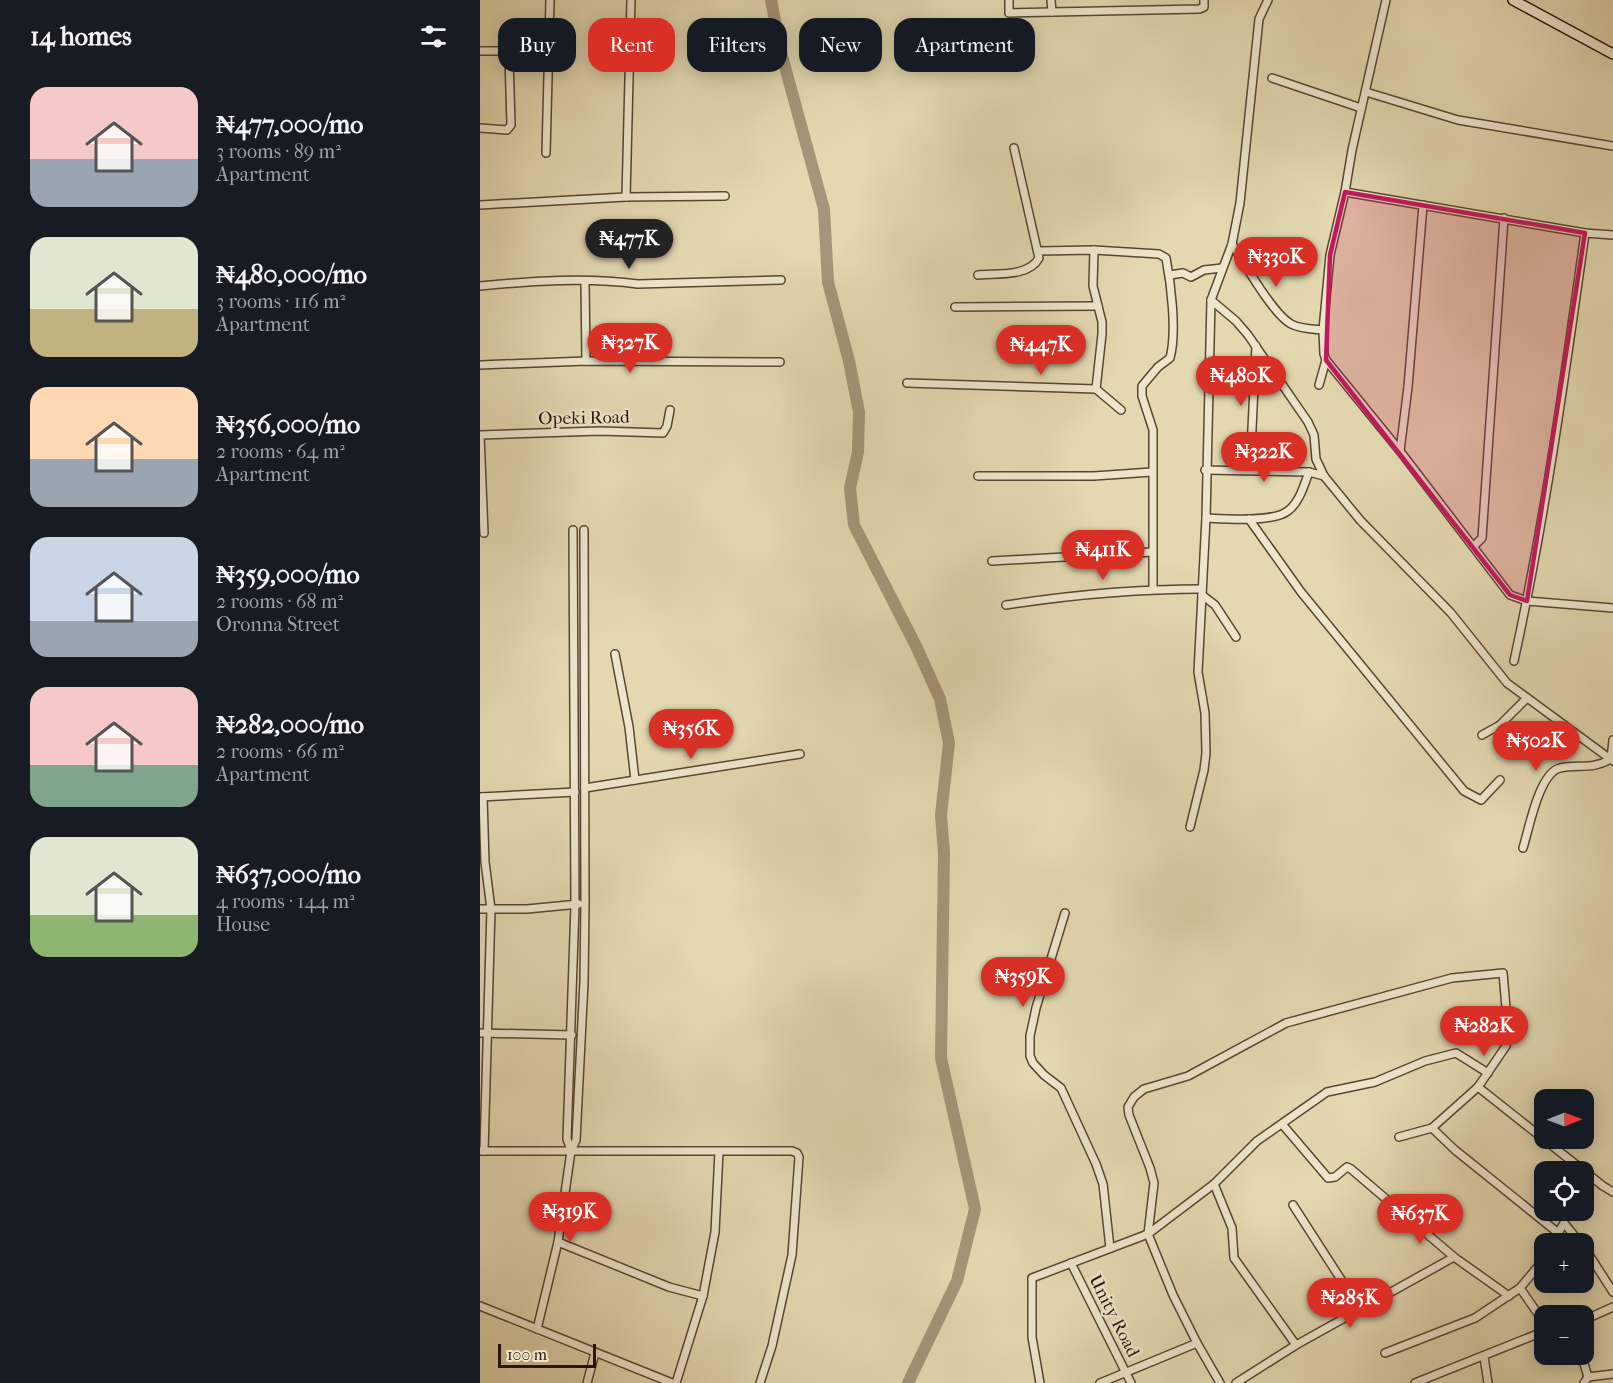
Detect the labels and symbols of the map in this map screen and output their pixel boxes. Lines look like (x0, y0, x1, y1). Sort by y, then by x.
pin: ₦477K (587, 219, 671, 270)
pin: ₦330K (1234, 237, 1318, 288)
pin: ₦327K (588, 323, 672, 374)
pin: ₦447K (999, 325, 1083, 376)
pin: ₦480K (1199, 356, 1283, 407)
street label: Opeki Road (538, 407, 630, 429)
pin: ₦322K (1222, 432, 1306, 483)
pin: ₦411K (1061, 530, 1145, 581)
pin: ₦356K (649, 709, 733, 760)
pin: ₦502K (1494, 721, 1578, 772)
pin: ₦359K (981, 957, 1065, 1008)
pin: ₦282K (1442, 1006, 1526, 1057)
north arrow (1534, 1089, 1594, 1149)
pin: ₦319K (528, 1192, 612, 1243)
pin: ₦637K (1378, 1194, 1462, 1245)
street label: Unity Road (1084, 1271, 1144, 1361)
pin: ₦285K (1308, 1278, 1392, 1329)
scale bar (498, 1341, 596, 1368)

